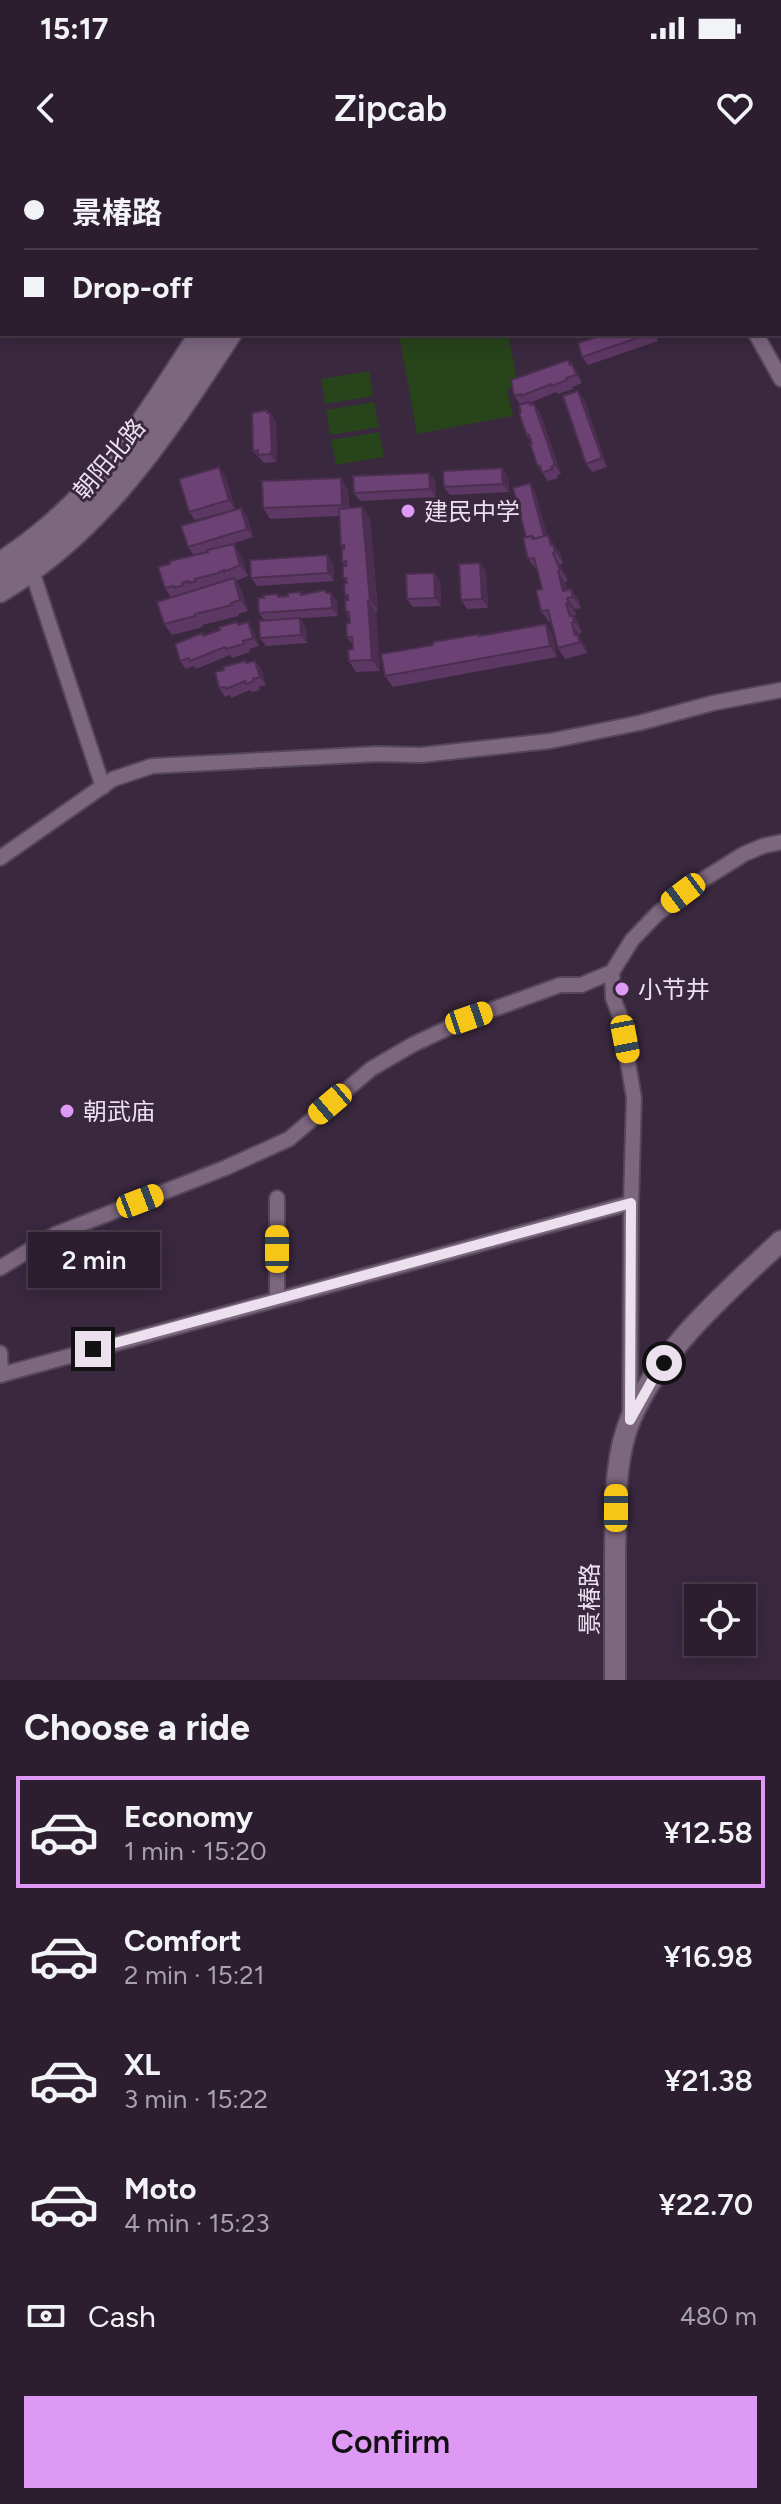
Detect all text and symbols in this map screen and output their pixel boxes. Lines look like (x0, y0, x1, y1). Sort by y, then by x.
text: 15:17 (40, 10, 108, 47)
icon: back (24, 86, 68, 130)
icon: heart (713, 86, 757, 130)
text: Zipcab (334, 87, 447, 130)
text: 景椿路 (72, 194, 162, 231)
text: Drop-off (72, 269, 193, 306)
street label: 朝阳北路 (67, 413, 151, 505)
place label: 建民中学 (424, 497, 520, 526)
marker: 建民中学 (399, 502, 417, 520)
car (657, 869, 709, 917)
place label: 小节井 (638, 975, 710, 1004)
marker: 小节井 (613, 980, 631, 998)
car (442, 999, 496, 1037)
car (609, 1013, 641, 1065)
car (304, 1079, 356, 1129)
place label: 朝武庙 (83, 1097, 155, 1126)
marker: 朝武庙 (58, 1102, 76, 1120)
car (113, 1181, 167, 1221)
car (265, 1225, 289, 1273)
callout: 2 min (27, 1233, 159, 1289)
text: 2 min (62, 1244, 126, 1276)
route end (75, 1331, 111, 1367)
route start (646, 1345, 682, 1381)
car (604, 1484, 628, 1532)
street label: 景椿路 (575, 1563, 604, 1635)
map controls (684, 1584, 756, 1656)
button: locate (684, 1584, 756, 1656)
text: Choose a ride (24, 1706, 250, 1749)
icon: car (28, 1796, 100, 1868)
text: Economy (124, 1798, 253, 1835)
text: ¥12.58 (663, 1814, 753, 1851)
text: 1 min · 15:20 (124, 1835, 267, 1867)
icon: car (28, 1920, 100, 1992)
text: Comfort (124, 1922, 242, 1959)
text: ¥16.98 (663, 1938, 753, 1975)
text: 2 min · 15:21 (124, 1959, 265, 1991)
icon: car (28, 2044, 100, 2116)
text: XL (124, 2046, 160, 2083)
text: ¥21.38 (664, 2062, 753, 2099)
text: 3 min · 15:22 (124, 2083, 268, 2115)
icon: car (28, 2168, 100, 2240)
text: Moto (124, 2170, 196, 2207)
text: ¥22.70 (659, 2186, 753, 2223)
text: 4 min · 15:23 (124, 2207, 270, 2239)
icon: cash (24, 2294, 68, 2338)
text: Cash (88, 2298, 156, 2335)
text: 480 m (680, 2300, 757, 2332)
button: Confirm (24, 2396, 757, 2488)

